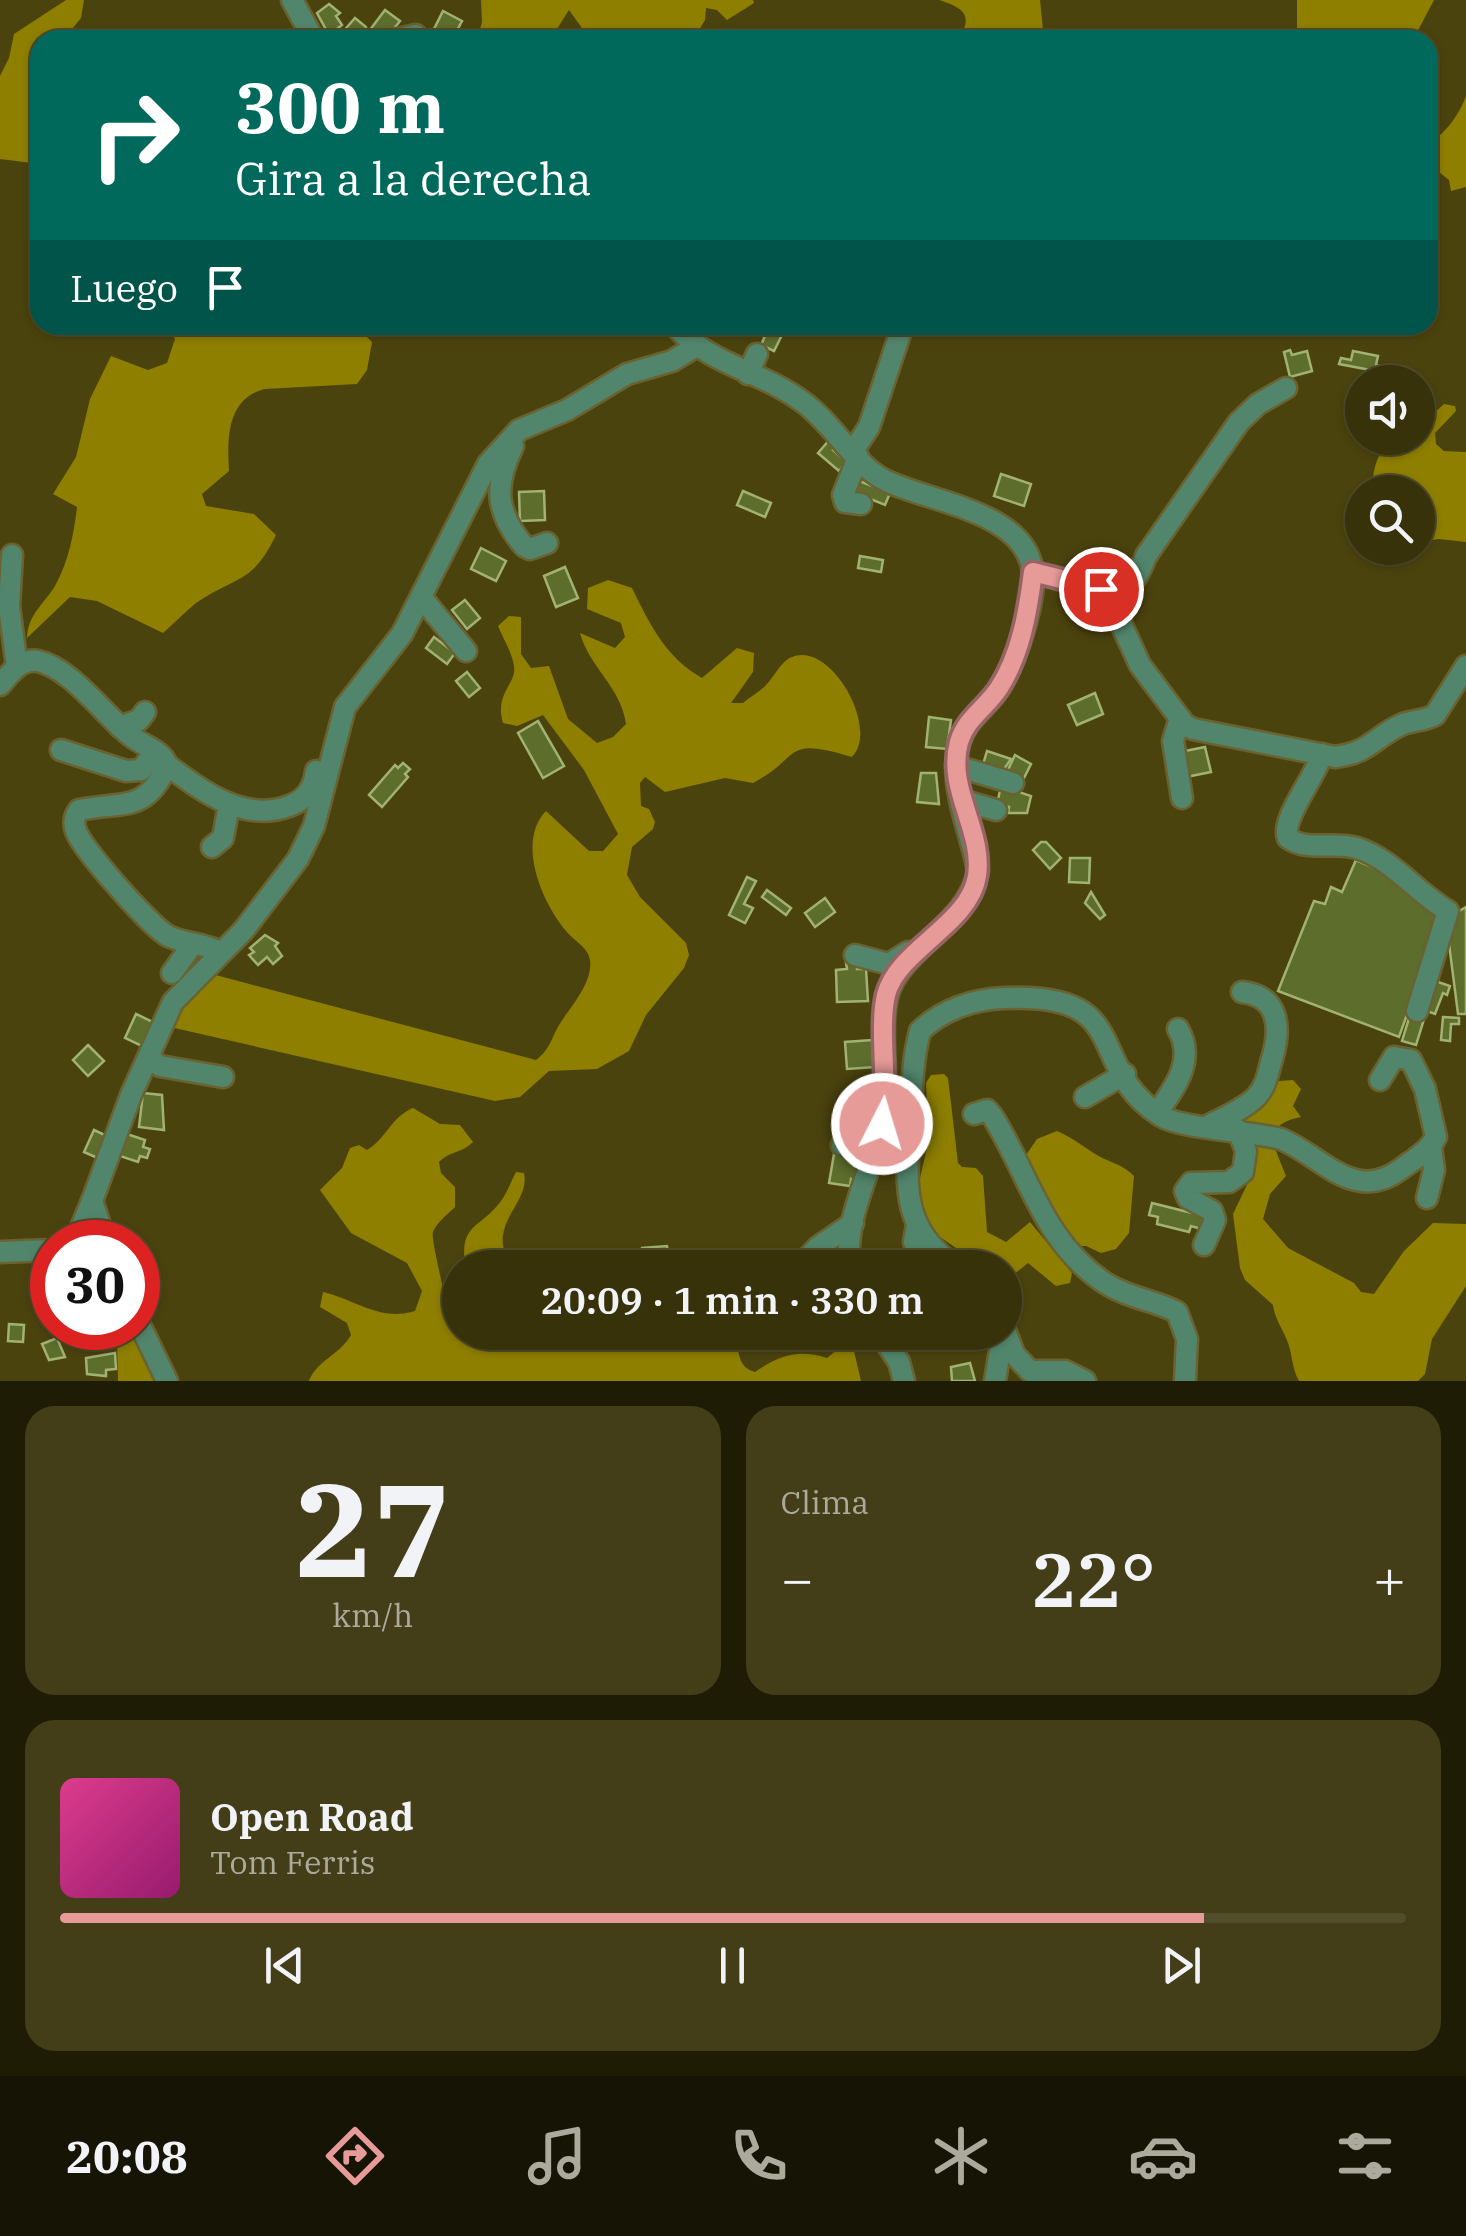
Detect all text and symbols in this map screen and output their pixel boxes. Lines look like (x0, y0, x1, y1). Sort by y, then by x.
text: 300 m (235, 61, 445, 152)
icon: right (70, 70, 200, 200)
text: Gira a la derecha (235, 149, 592, 207)
icon: arrive (198, 260, 253, 315)
text: Luego (70, 263, 178, 312)
map controls (1345, 365, 1435, 565)
button: sound (1345, 365, 1435, 455)
button: search (1345, 475, 1435, 565)
pin (1059, 547, 1144, 632)
icon: arrive (1074, 562, 1129, 617)
position arrow (830, 1072, 934, 1176)
speed limit sign: 30 (30, 1220, 160, 1350)
text: 20:09 · 1 min · 330 m (540, 1275, 924, 1324)
text: 27 (295, 1444, 451, 1613)
text: Clima (781, 1481, 869, 1523)
text: 22° (1031, 1530, 1156, 1628)
text: − (781, 1543, 814, 1614)
text: + (1373, 1543, 1406, 1614)
text: km/h (332, 1594, 413, 1636)
text: Open Road (210, 1792, 414, 1841)
text: Tom Ferris (210, 1841, 375, 1883)
icon: previous (257, 1938, 312, 1993)
icon: pause (705, 1938, 760, 1993)
icon: next (1154, 1938, 1209, 1993)
icon: directions (320, 2121, 390, 2191)
icon: music (522, 2121, 592, 2191)
icon: phone (724, 2121, 794, 2191)
icon: climate (926, 2121, 996, 2191)
icon: car (1128, 2121, 1198, 2191)
icon: filters (1330, 2121, 1400, 2191)
text: 20:08 (66, 2127, 188, 2185)

